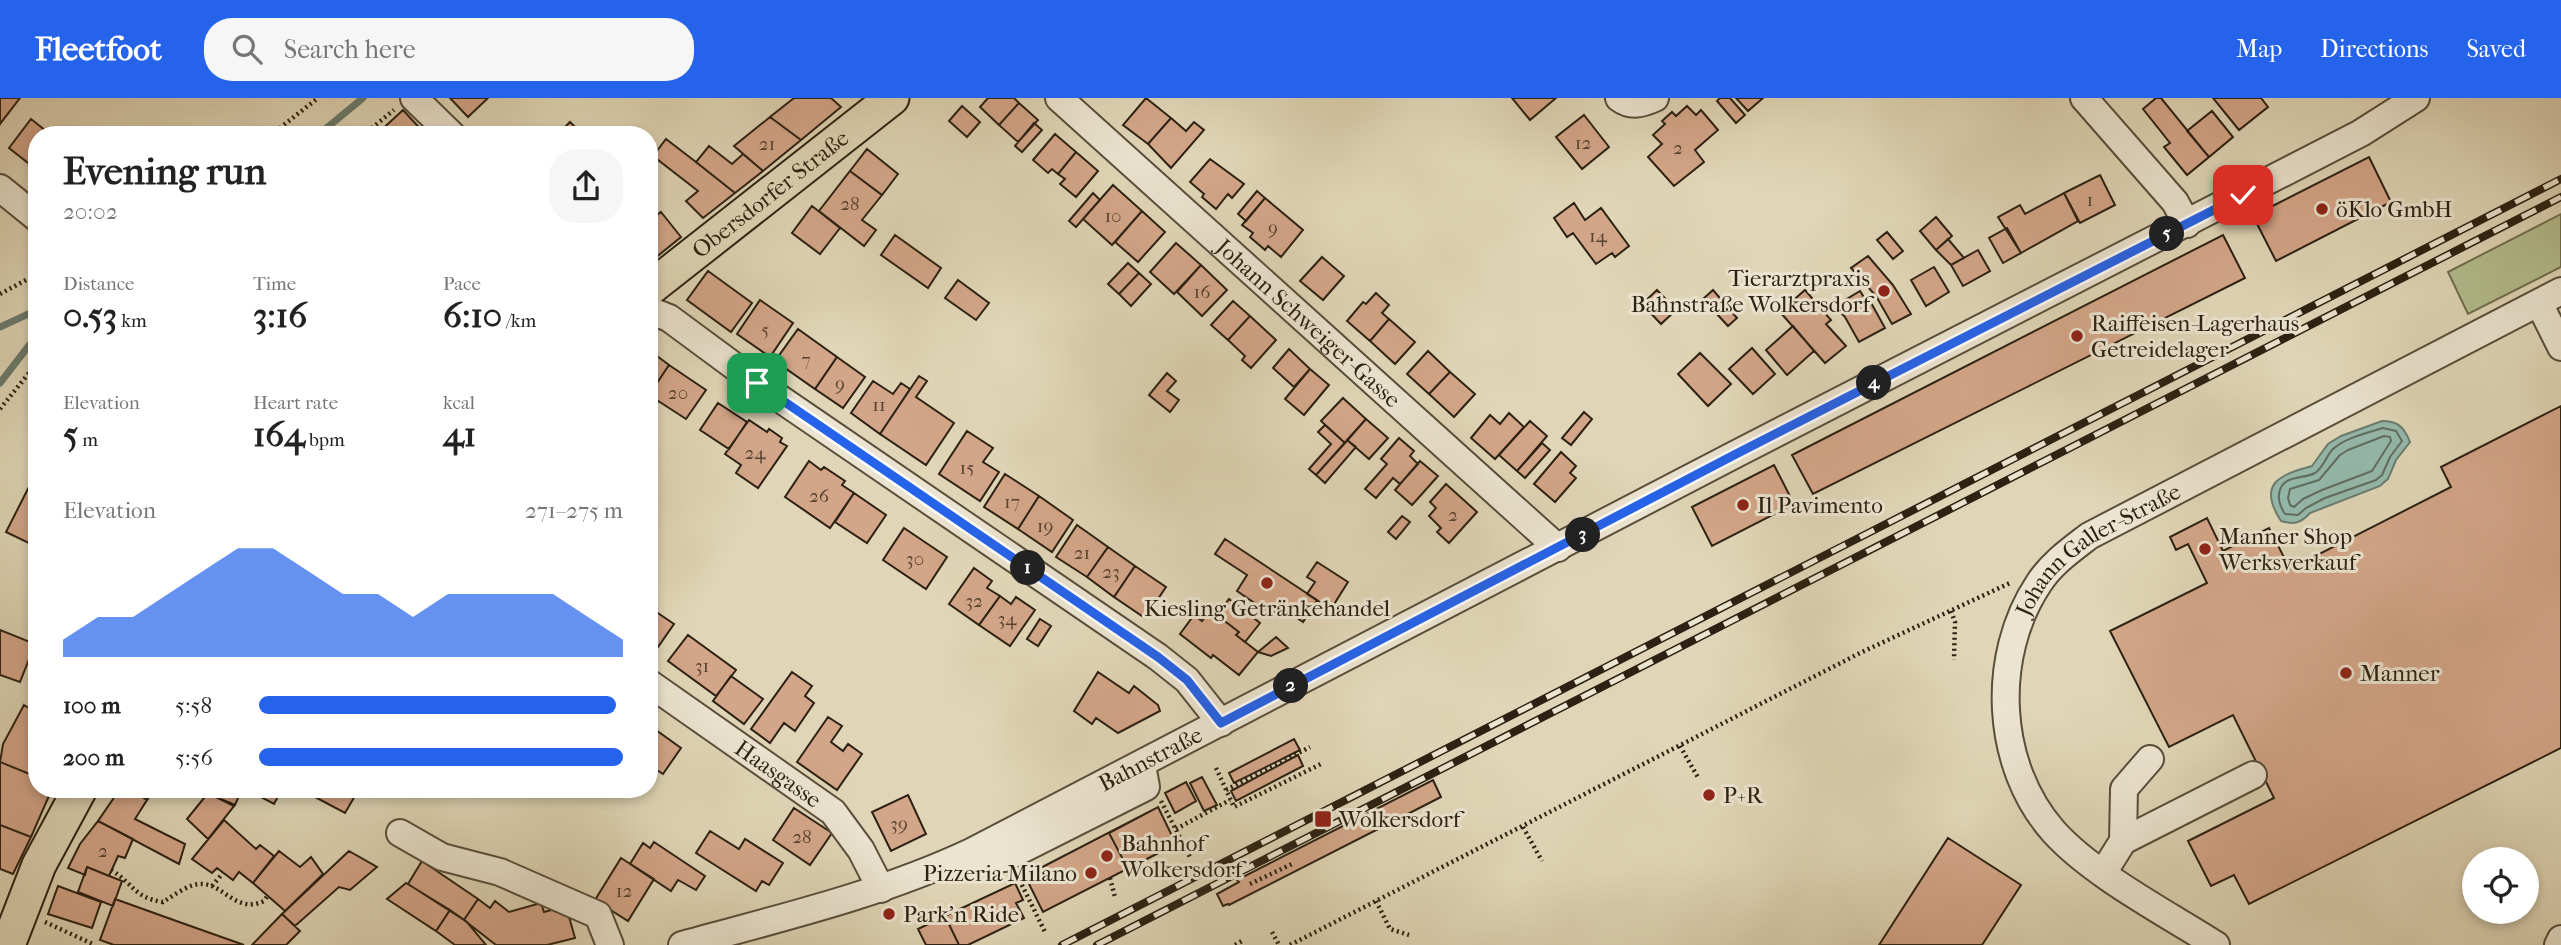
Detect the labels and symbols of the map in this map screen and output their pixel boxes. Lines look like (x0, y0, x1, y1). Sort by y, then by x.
street label: Obersdorfer Straße (687, 124, 854, 264)
house number: 12 (1575, 132, 1592, 154)
house number: 21 (759, 133, 775, 155)
house number: 2 (1673, 137, 1683, 159)
pin (2213, 165, 2273, 225)
house number: 1 (2087, 189, 2093, 211)
house number: 28 (840, 193, 860, 215)
place label: öKlo GmbH (2336, 196, 2452, 223)
marker: öKlo GmbH (2314, 201, 2330, 217)
house number: 10 (1104, 205, 1122, 227)
pin: 5 (2150, 216, 2184, 252)
house number: 9 (1268, 217, 1278, 239)
house number: 14 (1589, 225, 1608, 247)
street label: Johann Schweiger-Gasse (1209, 232, 1406, 413)
place label: Tierarztpraxis Bahnstraße Wolkersdorf (1631, 265, 1874, 318)
house number: 16 (1194, 281, 1211, 303)
marker: Tierarztpraxis Bahnstraße Wolkersdorf (1876, 283, 1892, 299)
place label: Raiffeisen-Lagerhaus Getreidelager (2091, 310, 2299, 363)
house number: 5 (761, 319, 769, 341)
marker: Raiffeisen-Lagerhaus Getreidelager (2069, 328, 2085, 344)
house number: 7 (801, 349, 811, 371)
pin (727, 353, 787, 413)
pin: 4 (1856, 366, 1892, 400)
house number: 9 (835, 373, 845, 395)
house number: 20 (668, 382, 688, 404)
house number: 11 (872, 394, 886, 416)
house number: 24 (745, 442, 766, 464)
house number: 15 (960, 457, 974, 479)
street label: Johann Galler-Straße (2009, 478, 2185, 622)
house number: 26 (809, 485, 830, 507)
house number: 17 (1004, 491, 1020, 513)
place label: Il Pavimento (1757, 492, 1883, 519)
marker: Il Pavimento (1735, 497, 1751, 513)
house number: 2 (1448, 504, 1458, 526)
house number: 19 (1037, 515, 1053, 537)
pin: 3 (1566, 518, 1600, 552)
place label: Manner Shop Werksverkauf (2218, 523, 2361, 576)
marker: Manner Shop Werksverkauf (2197, 541, 2213, 557)
house number: 21 (1074, 542, 1090, 564)
house number: 30 (906, 548, 924, 570)
pin: 1 (1010, 550, 1046, 586)
house number: 23 (1102, 561, 1120, 583)
marker: Kiesling Getränkehandel (1259, 575, 1275, 591)
house number: 32 (965, 590, 983, 612)
place label: Kiesling Getränkehandel (1144, 595, 1391, 622)
house number: 34 (997, 608, 1017, 630)
house number: 31 (695, 655, 709, 677)
place label: Manner (2360, 660, 2440, 687)
marker: Manner (2338, 665, 2354, 681)
pin: 2 (1274, 668, 1308, 704)
street label: Bahnstraße (1094, 721, 1207, 797)
street label: Haasgasse (730, 735, 826, 814)
place label: P+R (1723, 782, 1764, 809)
marker: P+R (1701, 787, 1717, 803)
place label: Wolkersdorf (1338, 806, 1465, 833)
marker: Wolkersdorf (1313, 809, 1333, 829)
house number: 39 (890, 813, 908, 835)
house number: 28 (792, 826, 812, 848)
place label: Bahnhof Wolkersdorf (1120, 830, 1247, 883)
house number: 2 (98, 840, 108, 862)
marker: Bahnhof Wolkersdorf (1099, 848, 1115, 864)
place label: Pizzeria Milano (923, 860, 1077, 887)
marker: Pizzeria Milano (1083, 865, 1099, 881)
house number: 12 (616, 880, 633, 902)
place label: Park'n Ride (903, 901, 1019, 928)
marker: Park'n Ride (881, 906, 897, 922)

